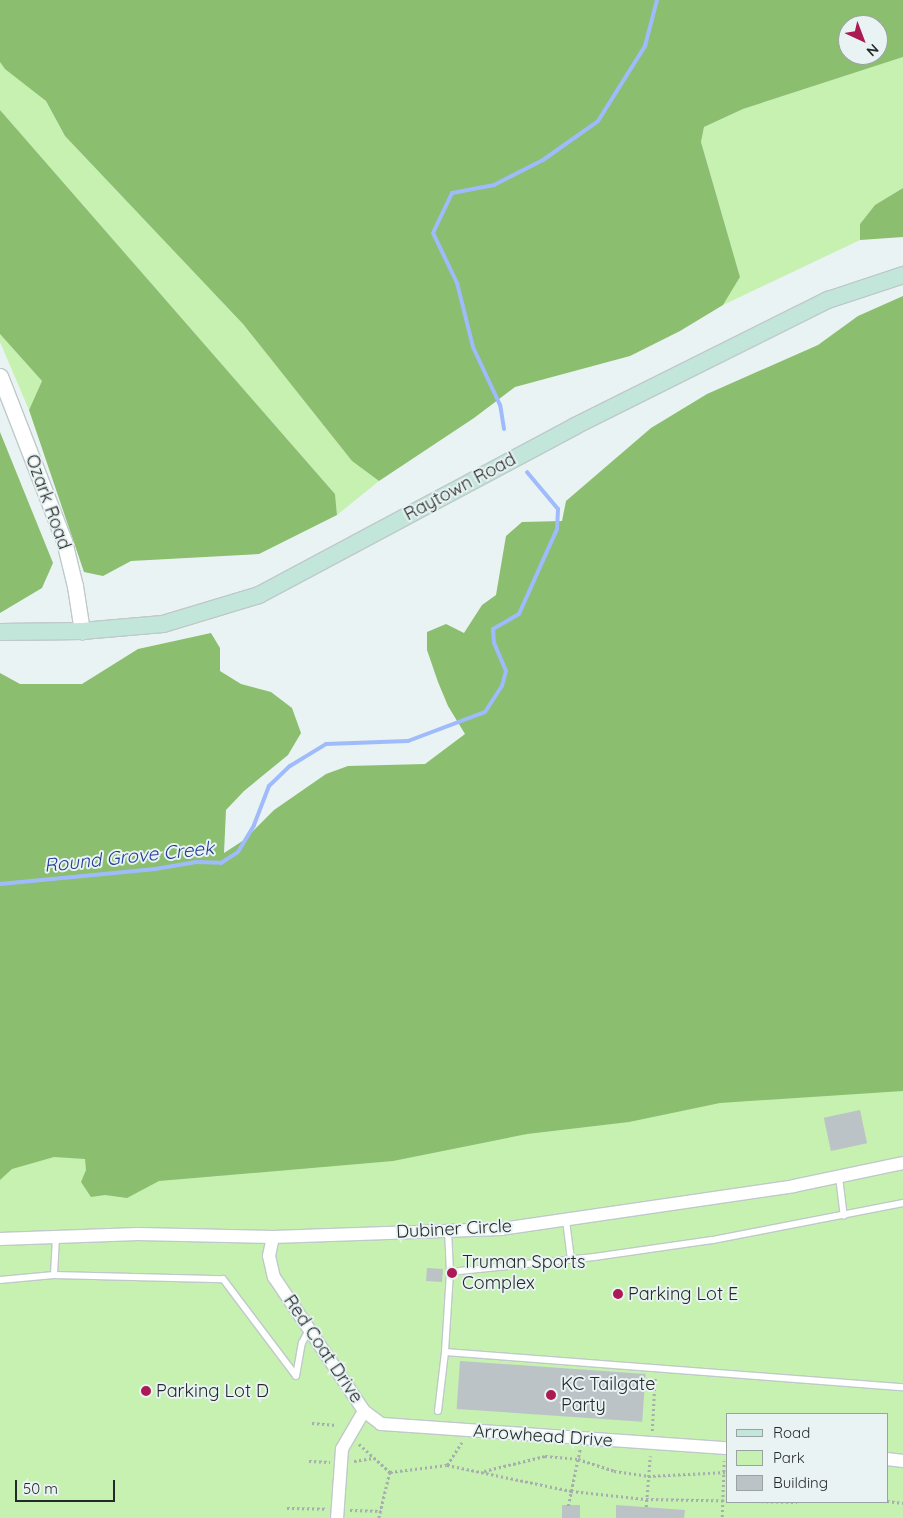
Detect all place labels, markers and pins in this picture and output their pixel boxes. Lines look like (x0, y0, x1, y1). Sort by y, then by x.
place label: Truman Sports Complex (462, 1252, 585, 1294)
marker: Truman Sports Complex (446, 1267, 458, 1279)
place label: Parking Lot E (628, 1283, 738, 1305)
marker: Parking Lot E (612, 1288, 624, 1300)
place label: KC Tailgate Party (561, 1374, 655, 1416)
place label: Parking Lot D (156, 1380, 269, 1402)
marker: Parking Lot D (140, 1385, 152, 1397)
marker: KC Tailgate Party (545, 1389, 557, 1401)

